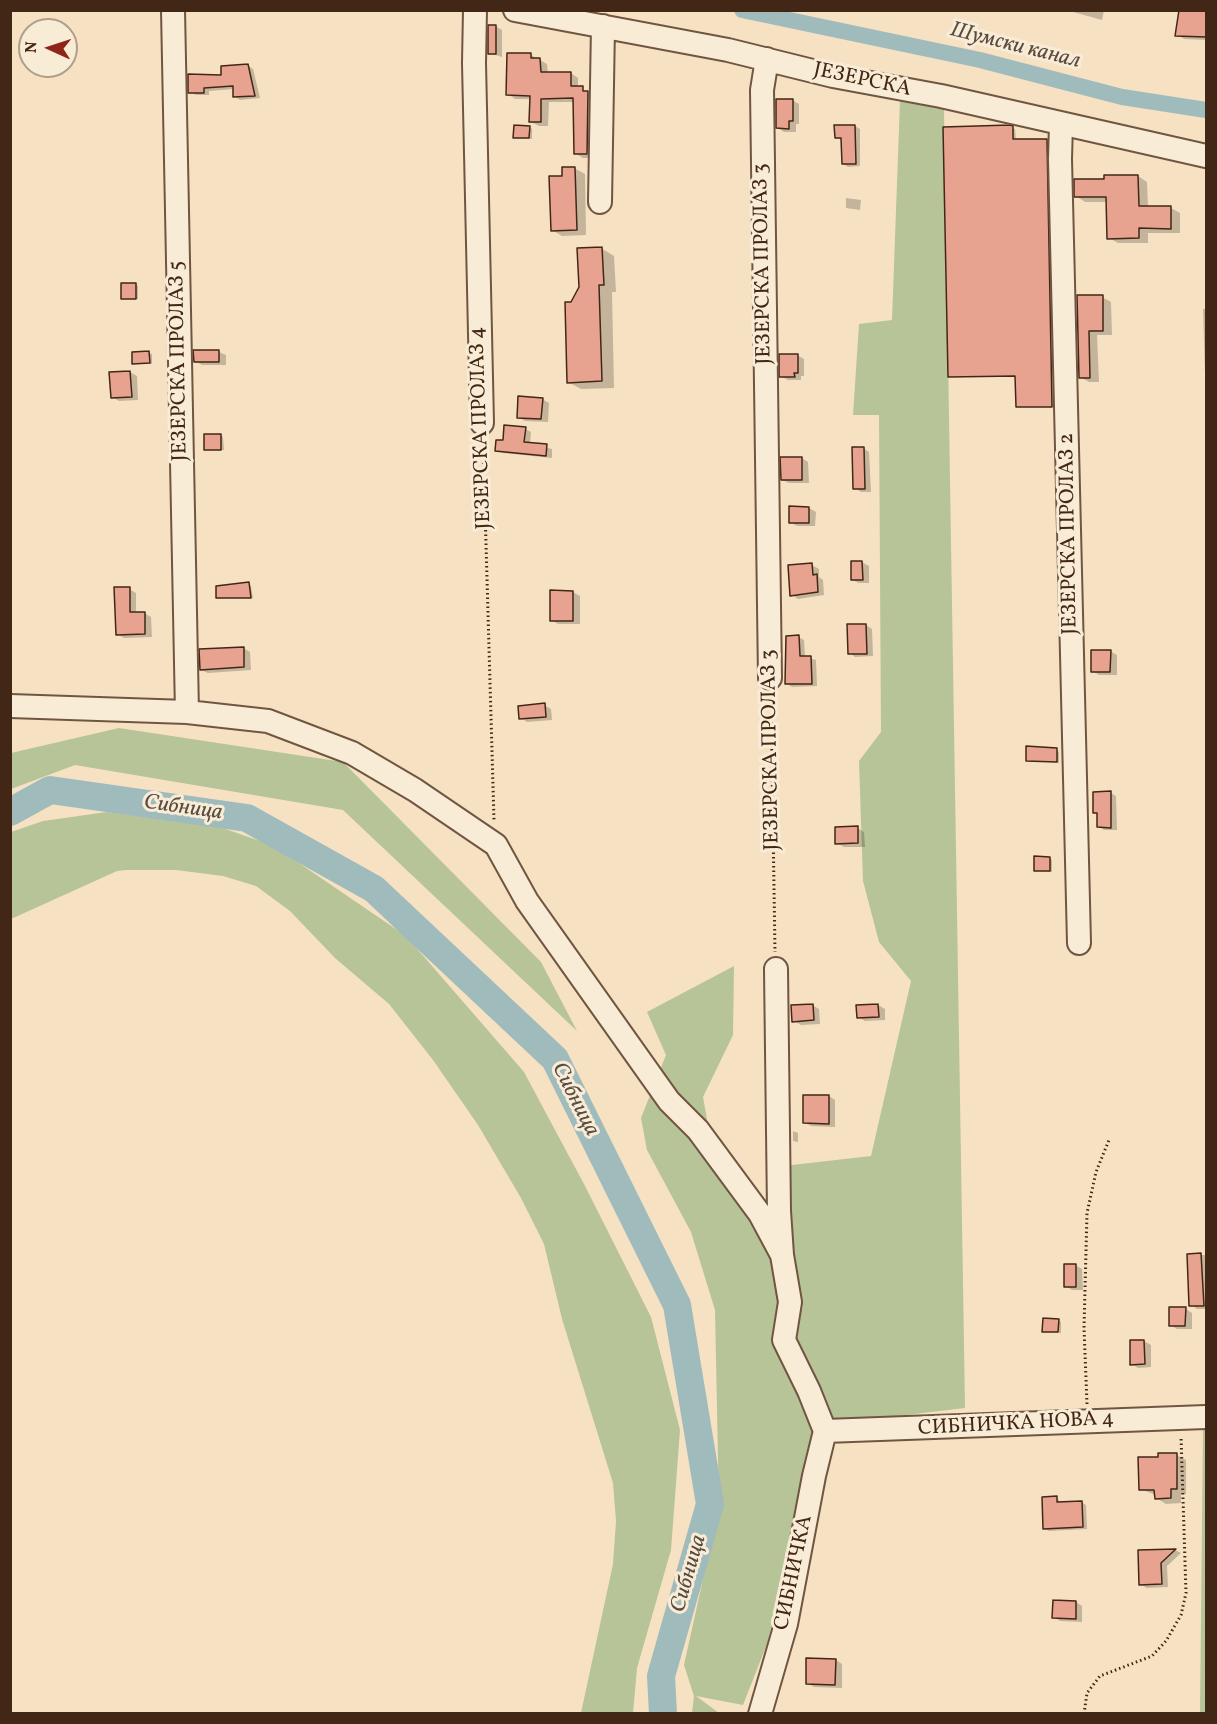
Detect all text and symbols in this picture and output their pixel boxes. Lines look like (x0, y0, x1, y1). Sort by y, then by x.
north arrow (18, 18, 78, 78)
water label: Шумски канал (947, 18, 1083, 76)
text: N (21, 41, 43, 54)
street label: ЈЕЗЕРСКА (811, 58, 913, 104)
street label: ЈЕЗЕРСКА ПРОЛАЗ 3 (750, 163, 778, 365)
street label: ЈЕЗЕРСКА ПРОЛАЗ 5 (166, 260, 194, 462)
street label: ЈЕЗЕРСКА ПРОЛАЗ 4 (466, 326, 498, 530)
street label: ЈЕЗЕРСКА ПРОЛАЗ 2 (1056, 433, 1084, 635)
street label: ЈЕЗЕРСКА ПРОЛАЗ 3 (758, 649, 786, 851)
water label: Сибница (142, 790, 224, 828)
water label: Сибница (544, 1059, 604, 1141)
street label: СИБНИЧКА НОВА 4 (917, 1407, 1115, 1443)
street label: СИБНИЧКА (771, 1513, 819, 1633)
water label: Сибница (666, 1532, 714, 1616)

